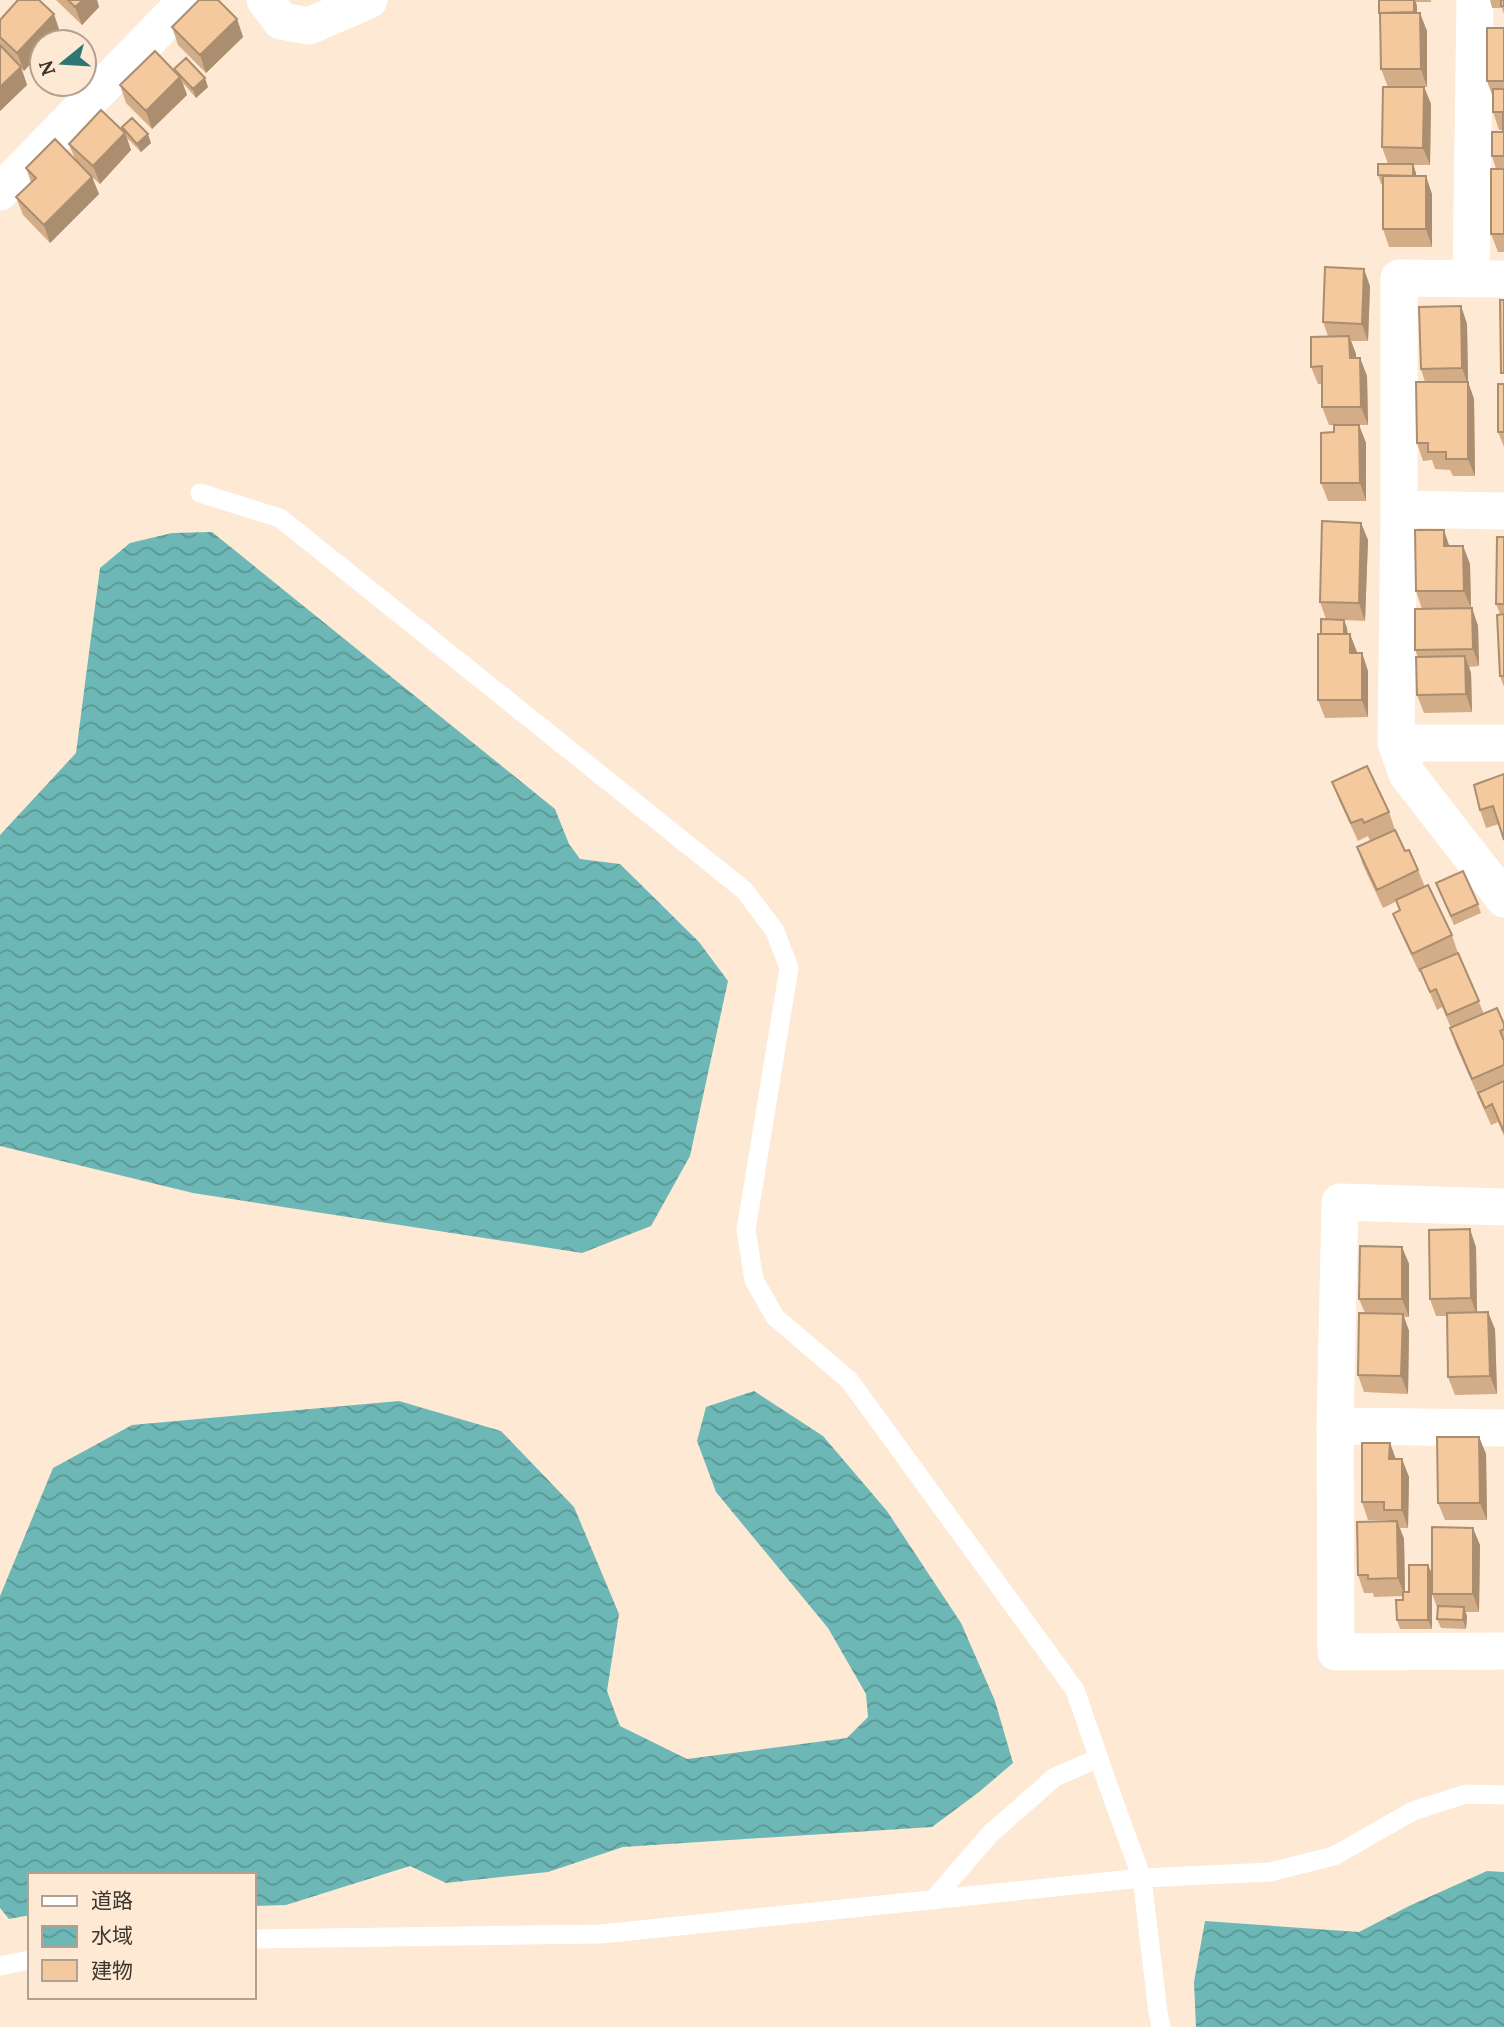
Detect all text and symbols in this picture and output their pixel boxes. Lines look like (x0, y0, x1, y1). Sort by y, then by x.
north arrow (28, 28, 98, 98)
text: N (33, 57, 61, 79)
legend (28, 1873, 256, 1999)
text: 道路 (91, 1887, 133, 1914)
text: 水域 (91, 1922, 133, 1949)
text: 建物 (91, 1957, 133, 1984)

